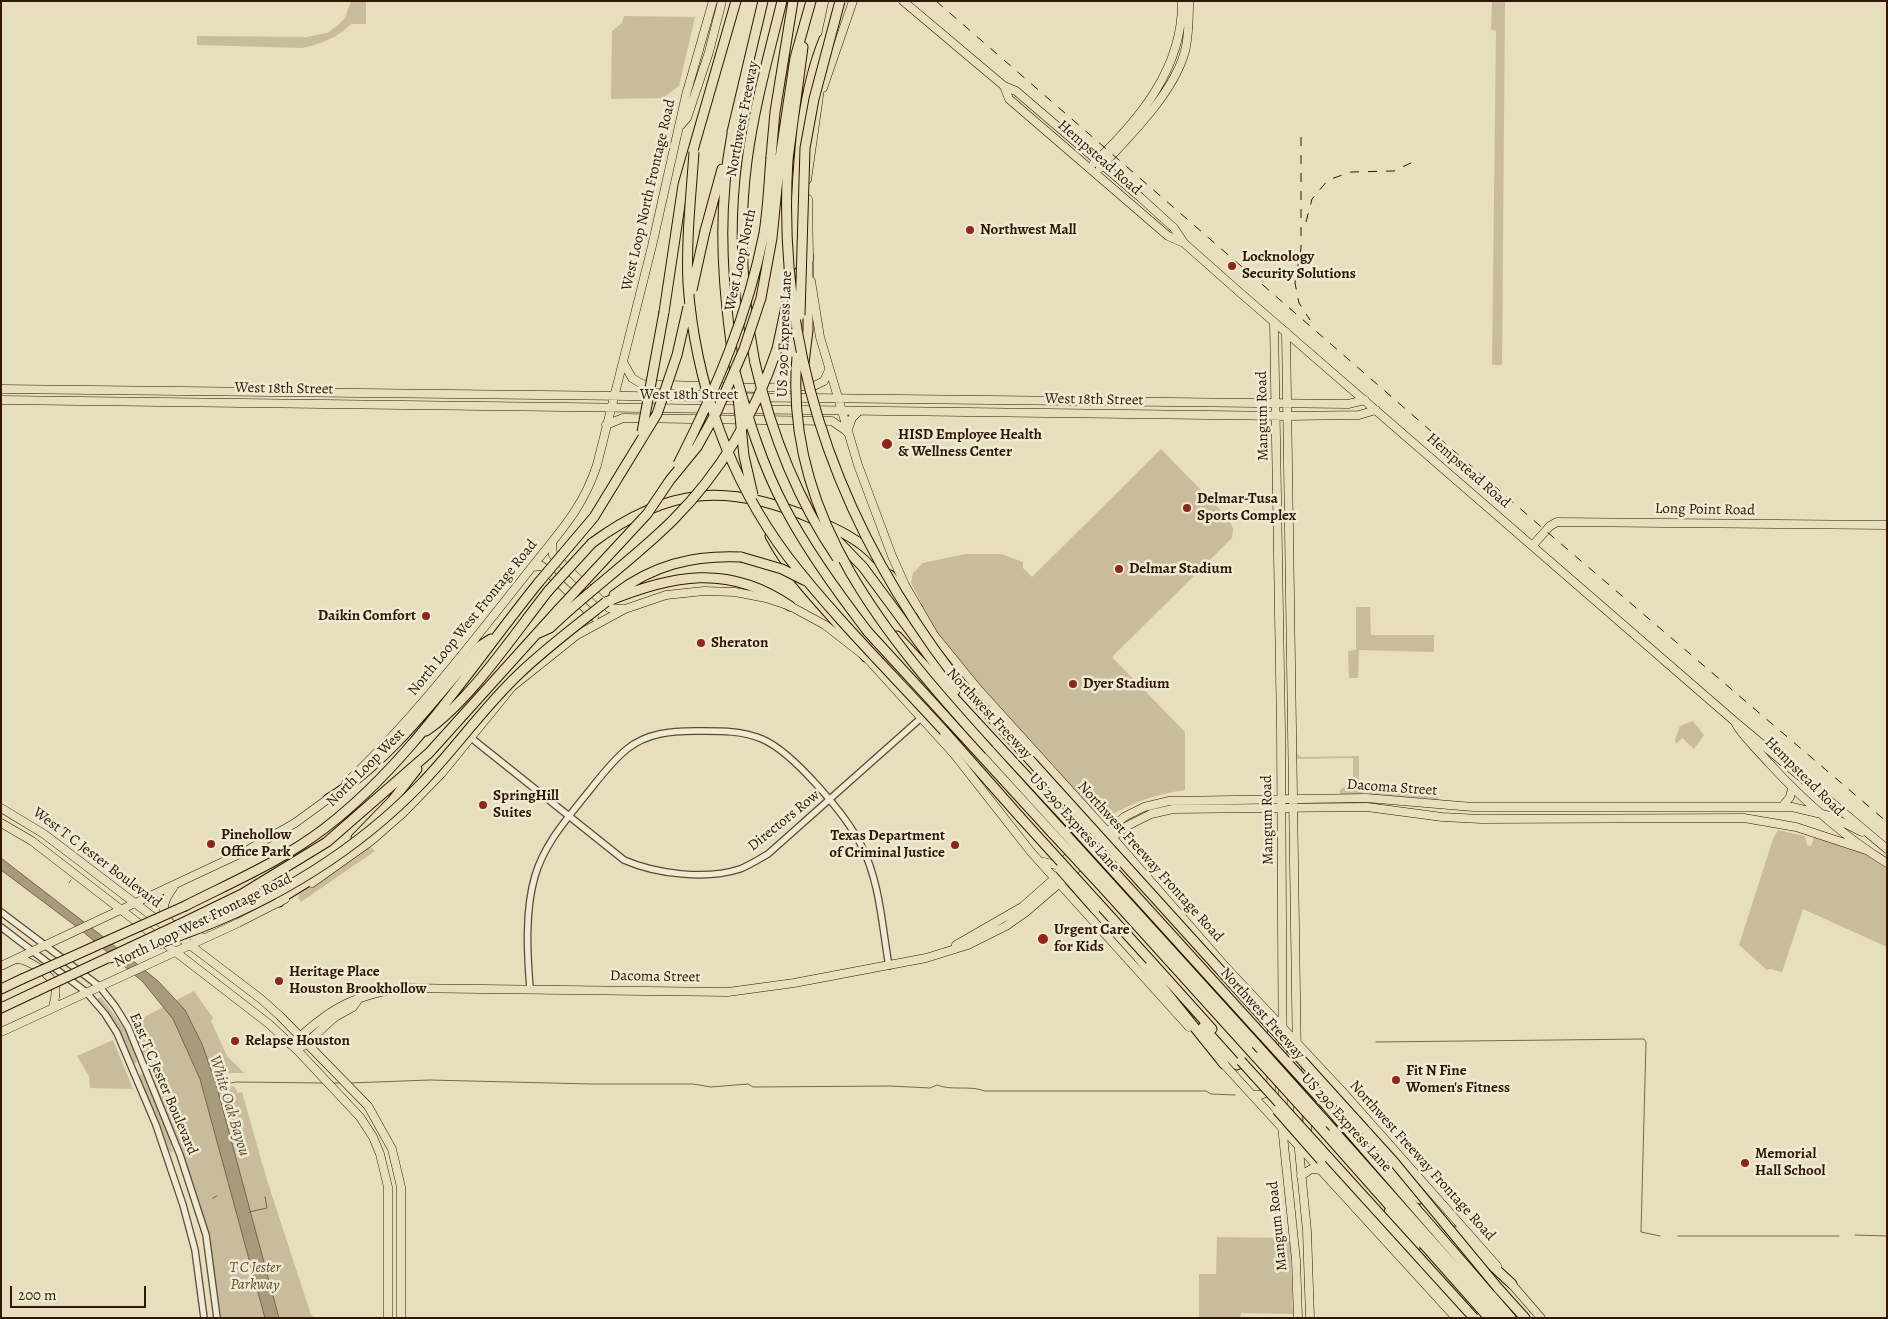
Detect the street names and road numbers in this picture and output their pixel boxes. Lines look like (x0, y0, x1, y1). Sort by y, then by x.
street label: Northwest Freeway (723, 60, 763, 178)
street label: West Loop North Frontage Road (618, 98, 680, 292)
street label: Hempstead Road (1053, 117, 1145, 199)
street label: West Loop North (721, 207, 761, 313)
street label: US 290 Express Lane (774, 270, 796, 398)
street label: Mangum Road (1253, 371, 1273, 461)
street label: West 18th Street (234, 379, 334, 399)
street label: West 18th Street (640, 386, 738, 404)
street label: West 18th Street (1044, 390, 1144, 410)
street label: Hempstead Road (1422, 430, 1514, 512)
street label: Long Point Road (1655, 500, 1755, 520)
street label: North Loop West Frontage Road (404, 536, 542, 700)
street label: Northwest Freeway (942, 665, 1036, 763)
street label: North Loop West (323, 725, 409, 811)
street label: Hempstead Road (1760, 733, 1848, 821)
street label: US 290 Express Lane (1025, 770, 1123, 876)
street label: Mangum Road (1258, 775, 1278, 865)
street label: Dacoma Street (1346, 776, 1438, 800)
street label: Northwest Freeway Frontage Road (1073, 778, 1227, 946)
street label: Directors Row (744, 787, 824, 855)
street label: West T C Jester Boulevard (29, 804, 165, 912)
street label: North Loop West Frontage Road (111, 870, 295, 972)
street label: Northwest Freeway (1216, 964, 1308, 1064)
street label: Dacoma Street (610, 967, 700, 987)
street label: East T C Jester Boulevard (125, 1010, 201, 1158)
street label: US 290 Express Lane (1297, 1070, 1395, 1176)
street label: Northwest Freeway Frontage Road (1345, 1077, 1499, 1245)
street label: Mangum Road (1264, 1180, 1292, 1272)

